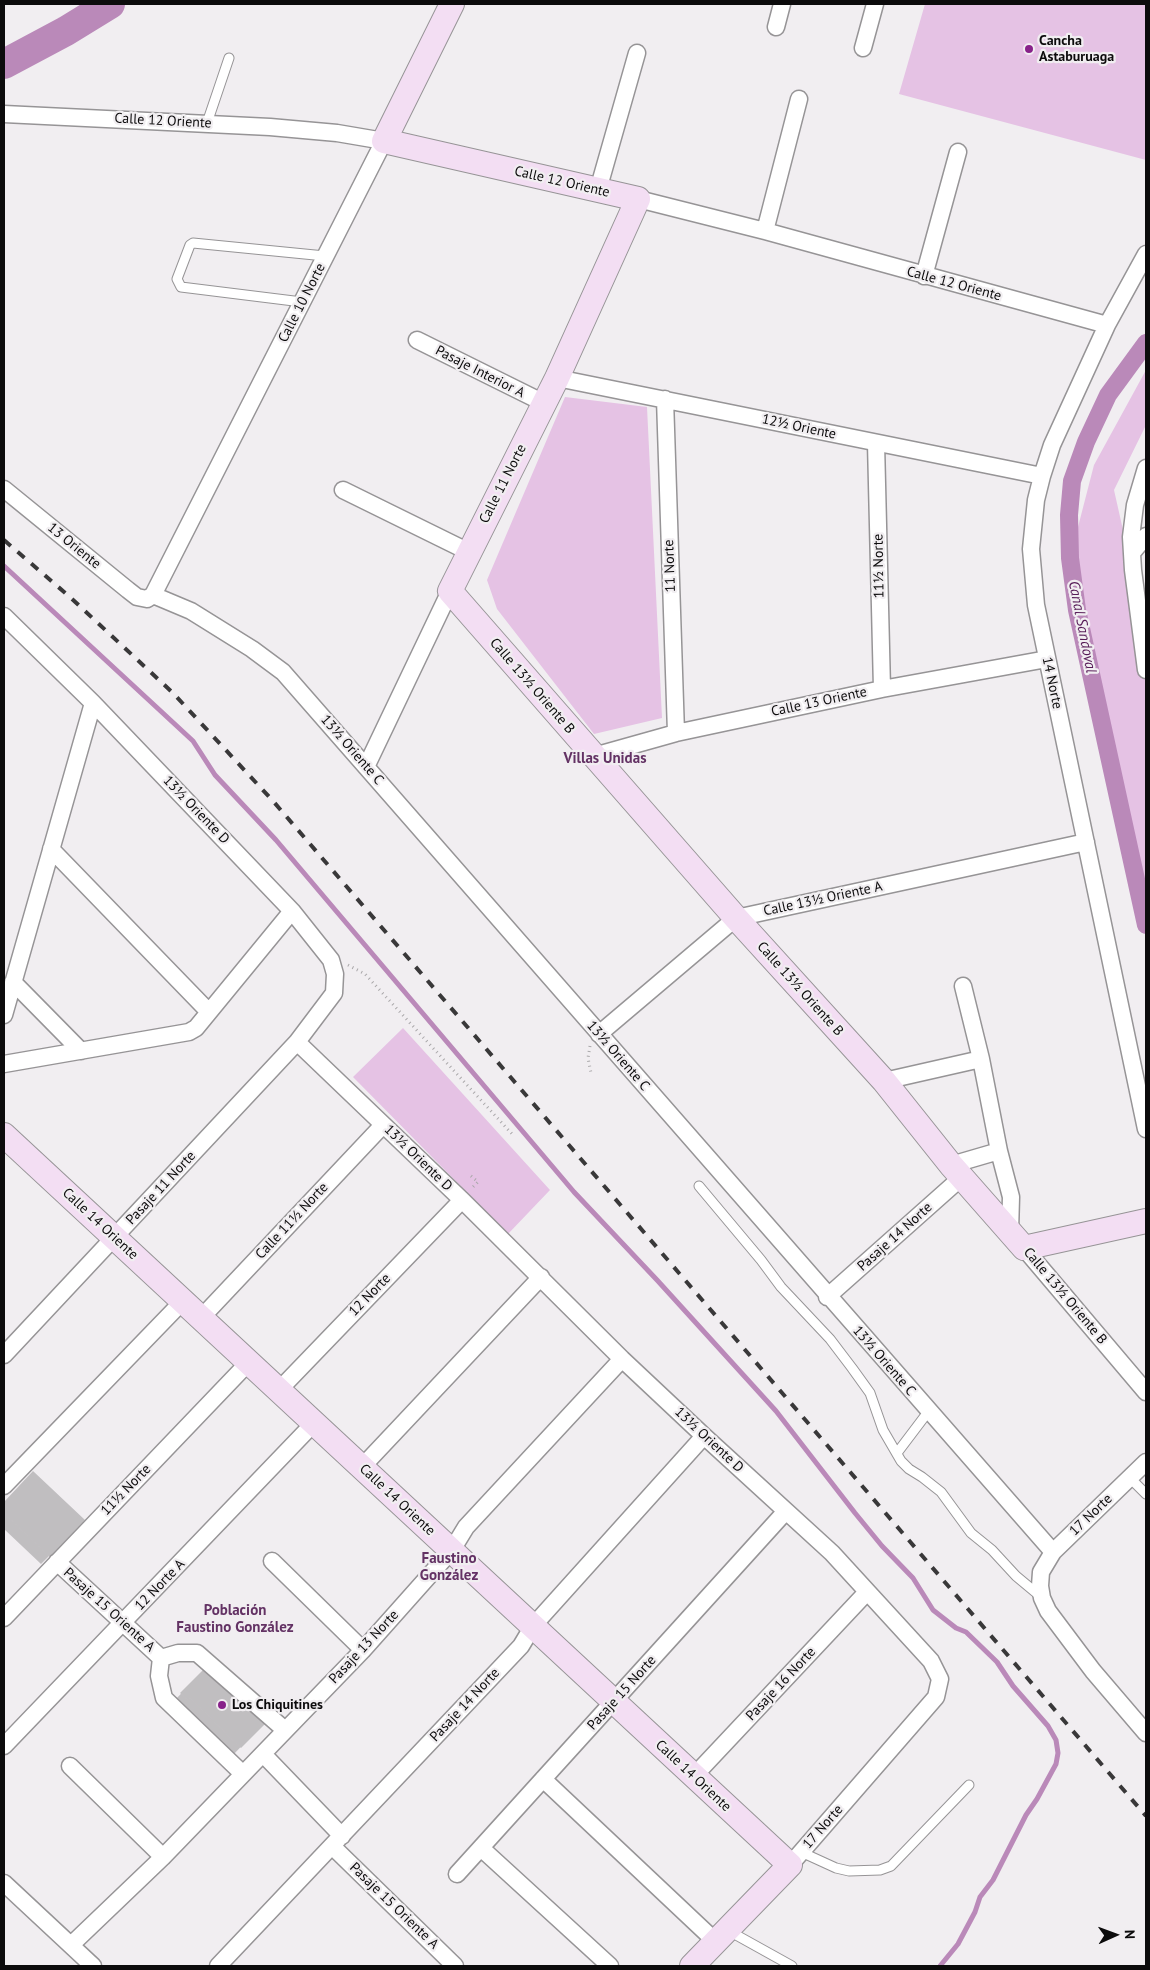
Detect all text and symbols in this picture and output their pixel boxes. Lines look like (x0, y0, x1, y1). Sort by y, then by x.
place label: Cancha Astaburuaga (1039, 33, 1114, 65)
marker: Cancha Astaburuaga (1023, 43, 1035, 55)
street label: Calle 12 Oriente (114, 110, 212, 132)
street label: Calle 12 Oriente (513, 163, 611, 201)
street label: Calle 10 Norte (275, 261, 329, 345)
street label: Calle 12 Oriente (905, 263, 1003, 305)
street label: Pasaje Interior A (433, 342, 527, 402)
street label: 12½ Oriente (760, 411, 838, 443)
street label: Calle 11 Norte (476, 442, 530, 526)
street label: 13 Oriente (44, 519, 104, 573)
street label: 11½ Norte (870, 534, 888, 598)
street label: 11 Norte (661, 539, 679, 593)
water label: Canal Sandoval (1064, 579, 1100, 675)
street label: Calle 13½ Oriente B (486, 635, 578, 737)
street label: 14 Norte (1038, 655, 1066, 711)
street label: Calle 13 Oriente (770, 684, 868, 720)
street label: 13½ Oriente C (317, 712, 387, 788)
district label: Villas Unidas (564, 750, 646, 768)
street label: 13½ Oriente D (159, 772, 233, 848)
street label: Calle 13½ Oriente A (762, 878, 884, 920)
street label: Calle 13½ Oriente B (753, 938, 847, 1040)
street label: 13½ Oriente C (583, 1018, 653, 1094)
street label: 13½ Oriente D (380, 1121, 456, 1195)
street label: Pasaje 11 Norte (123, 1148, 199, 1228)
street label: Calle 11½ Norte (252, 1179, 332, 1263)
street label: Calle 14 Oriente (59, 1185, 141, 1263)
street label: Pasaje 14 Norte (854, 1199, 936, 1275)
street label: Calle 13½ Oriente B (1020, 1244, 1110, 1348)
street label: 12 Norte (346, 1270, 394, 1320)
street label: 13½ Oriente C (849, 1323, 919, 1399)
street label: 13½ Oriente D (671, 1404, 747, 1476)
street label: 11½ Norte (97, 1461, 155, 1519)
street label: Calle 14 Oriente (356, 1461, 438, 1539)
street label: 17 Norte (1066, 1491, 1116, 1539)
district label: Faustino González (420, 1550, 478, 1585)
street label: 12 Norte A (131, 1556, 189, 1614)
street label: Pasaje 15 Oriente A (60, 1565, 158, 1655)
district label: Población Faustino González (176, 1602, 294, 1637)
street label: Pasaje 13 Norte (326, 1607, 402, 1687)
street label: Pasaje 16 Norte (743, 1644, 819, 1724)
street label: Pasaje 15 Norte (584, 1652, 660, 1734)
street label: Pasaje 14 Norte (427, 1665, 503, 1745)
place label: Los Chiquitines (232, 1697, 323, 1713)
marker: Los Chiquitines (216, 1699, 228, 1711)
street label: Calle 14 Oriente (652, 1737, 734, 1815)
street label: 17 Norte (799, 1802, 847, 1852)
street label: Pasaje 15 Oriente A (346, 1859, 442, 1953)
north arrow (1090, 1910, 1140, 1960)
text: N (1121, 1930, 1139, 1939)

